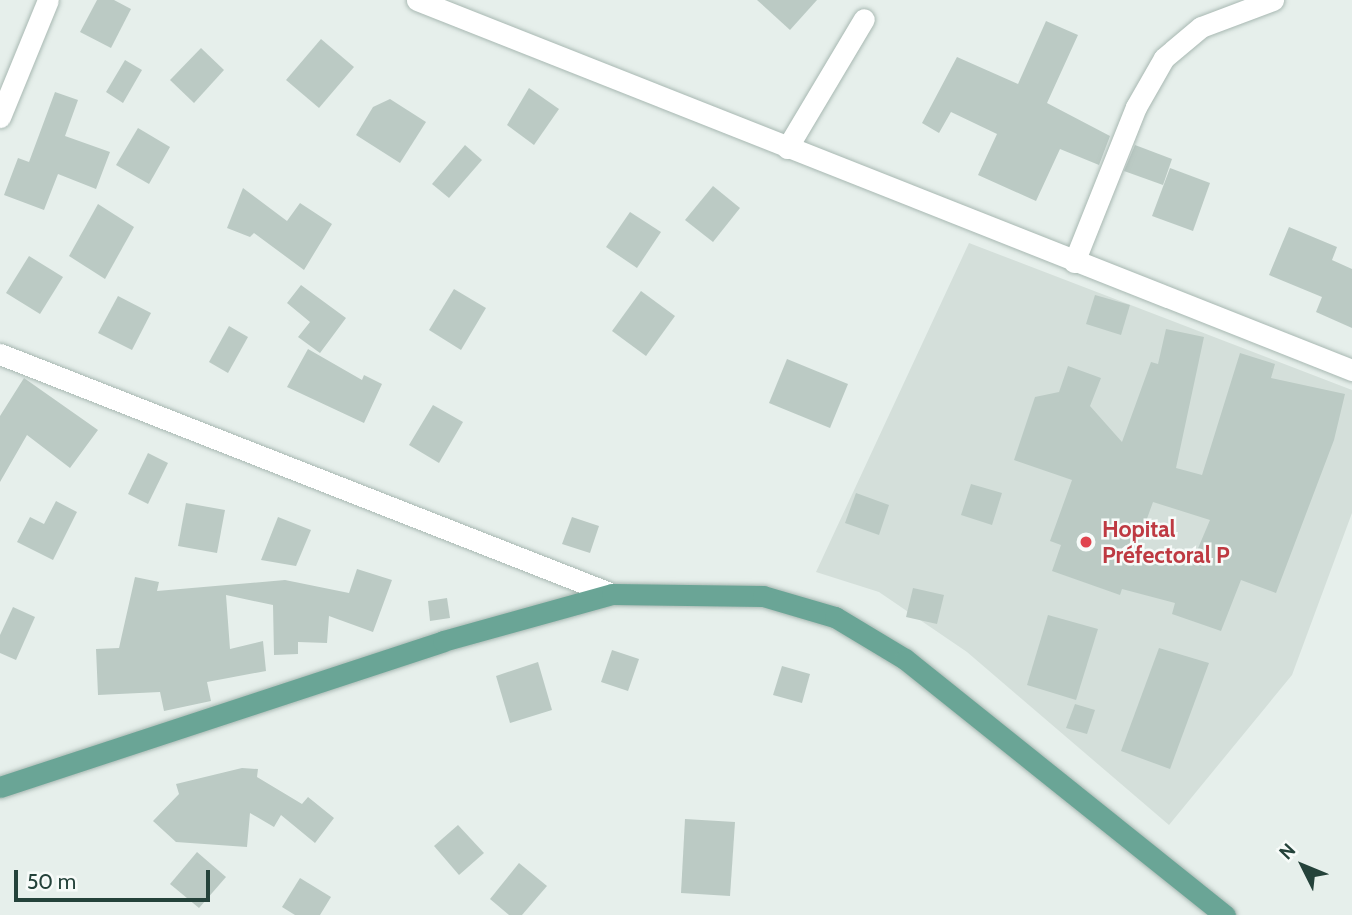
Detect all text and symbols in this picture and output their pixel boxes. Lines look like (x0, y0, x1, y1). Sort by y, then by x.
place label: Hopital Préfectoral P (1102, 515, 1230, 569)
marker: Hopital Préfectoral P (1076, 532, 1096, 552)
north arrow (1268, 831, 1338, 901)
text: N (1274, 839, 1300, 864)
scale bar (18, 856, 214, 900)
text: 50 m (27, 869, 76, 894)

